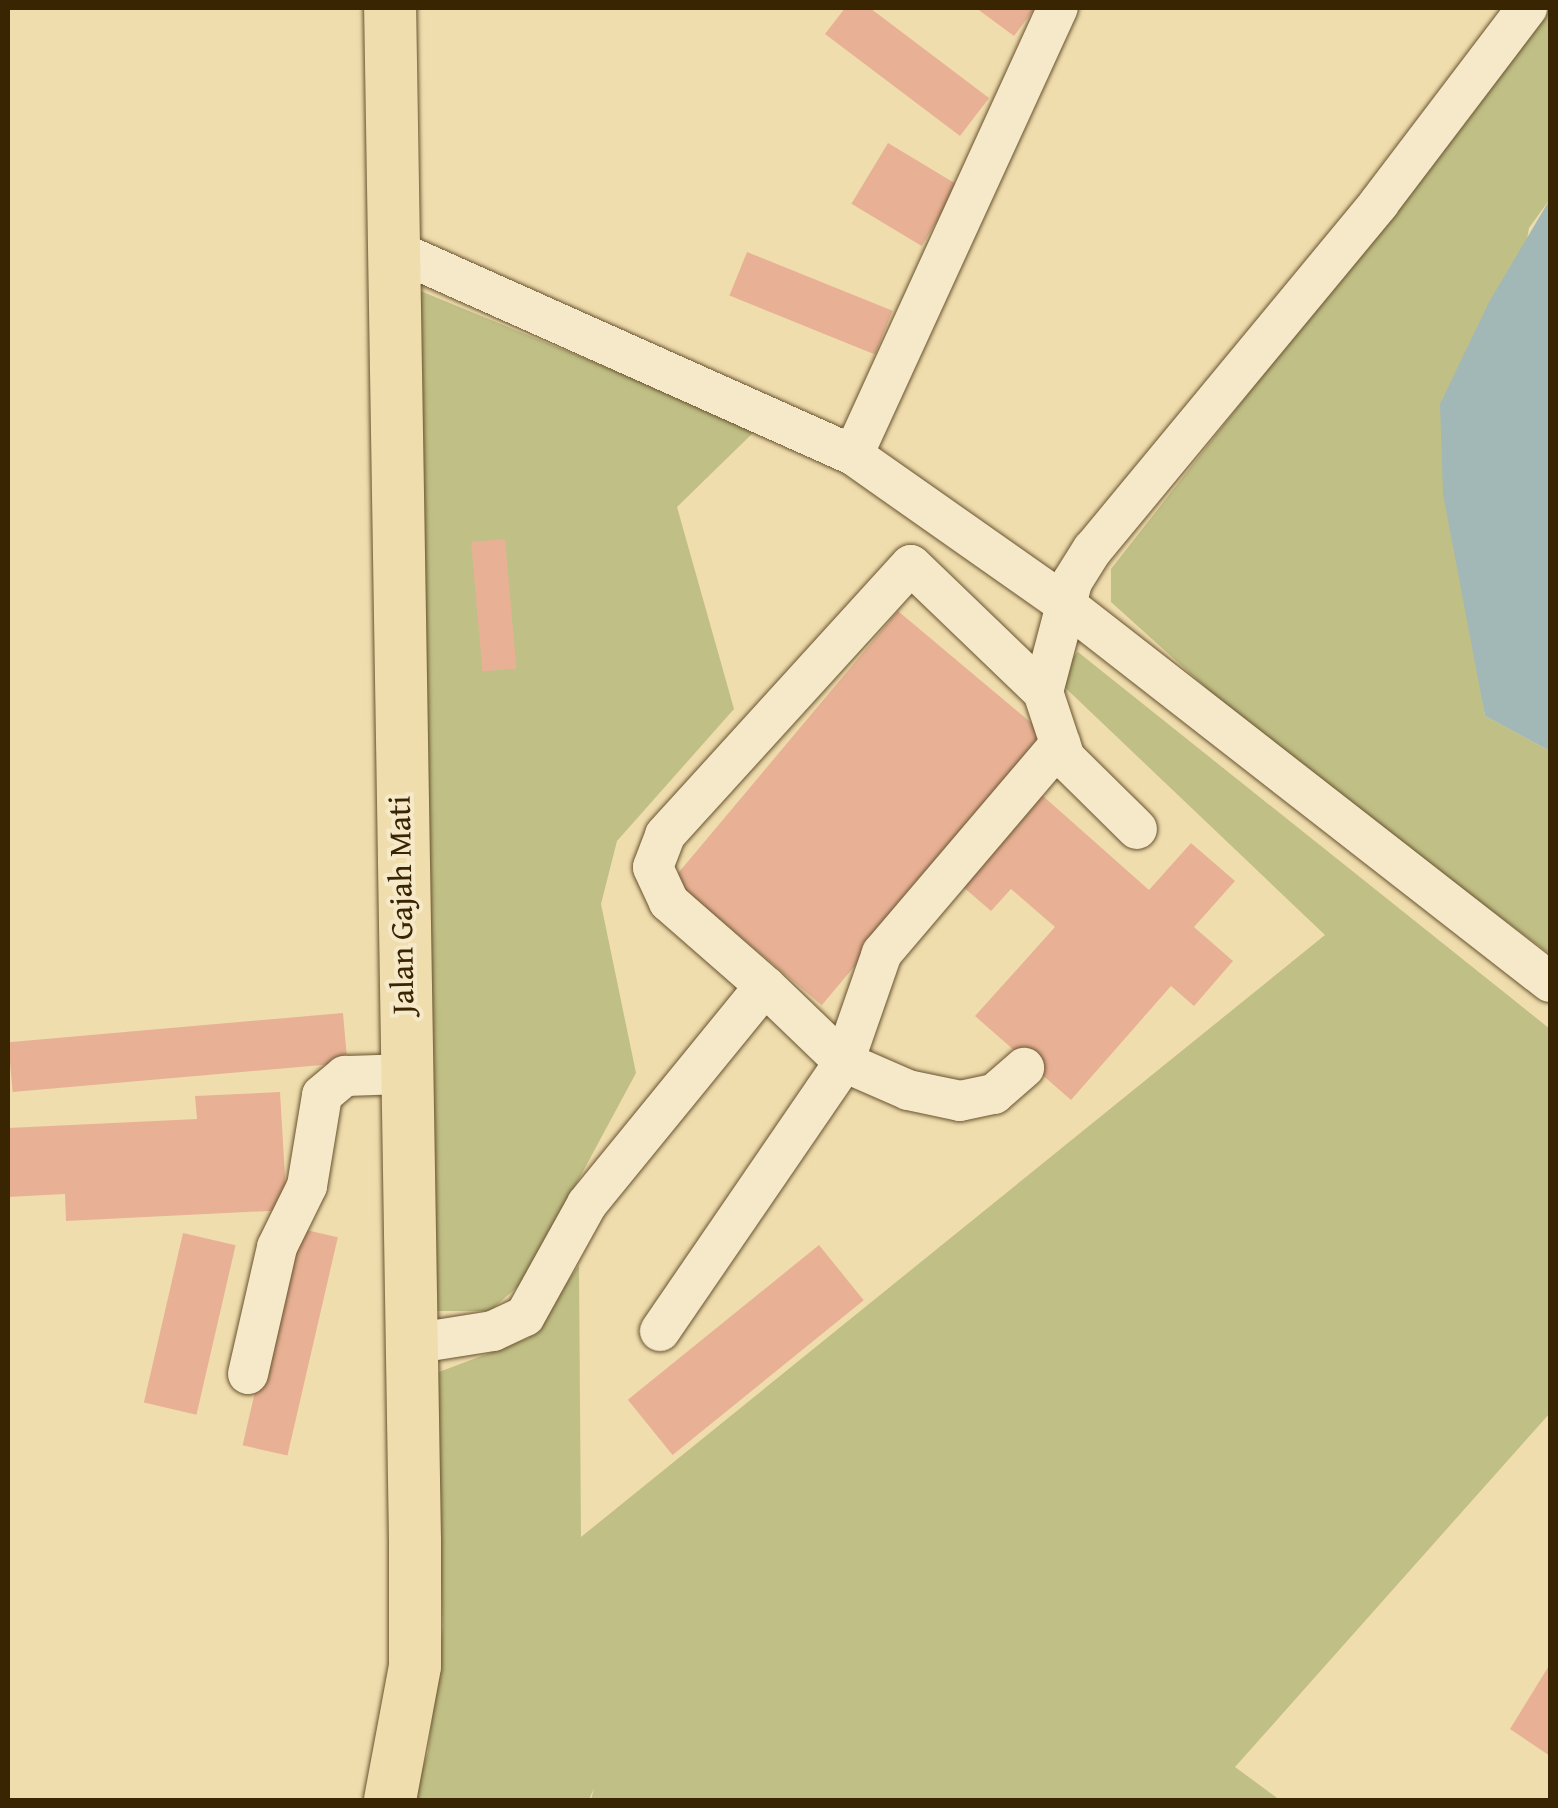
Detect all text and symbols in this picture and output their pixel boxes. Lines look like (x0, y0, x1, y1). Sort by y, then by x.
street label: Jalan Gajah Mati (380, 795, 422, 1015)

